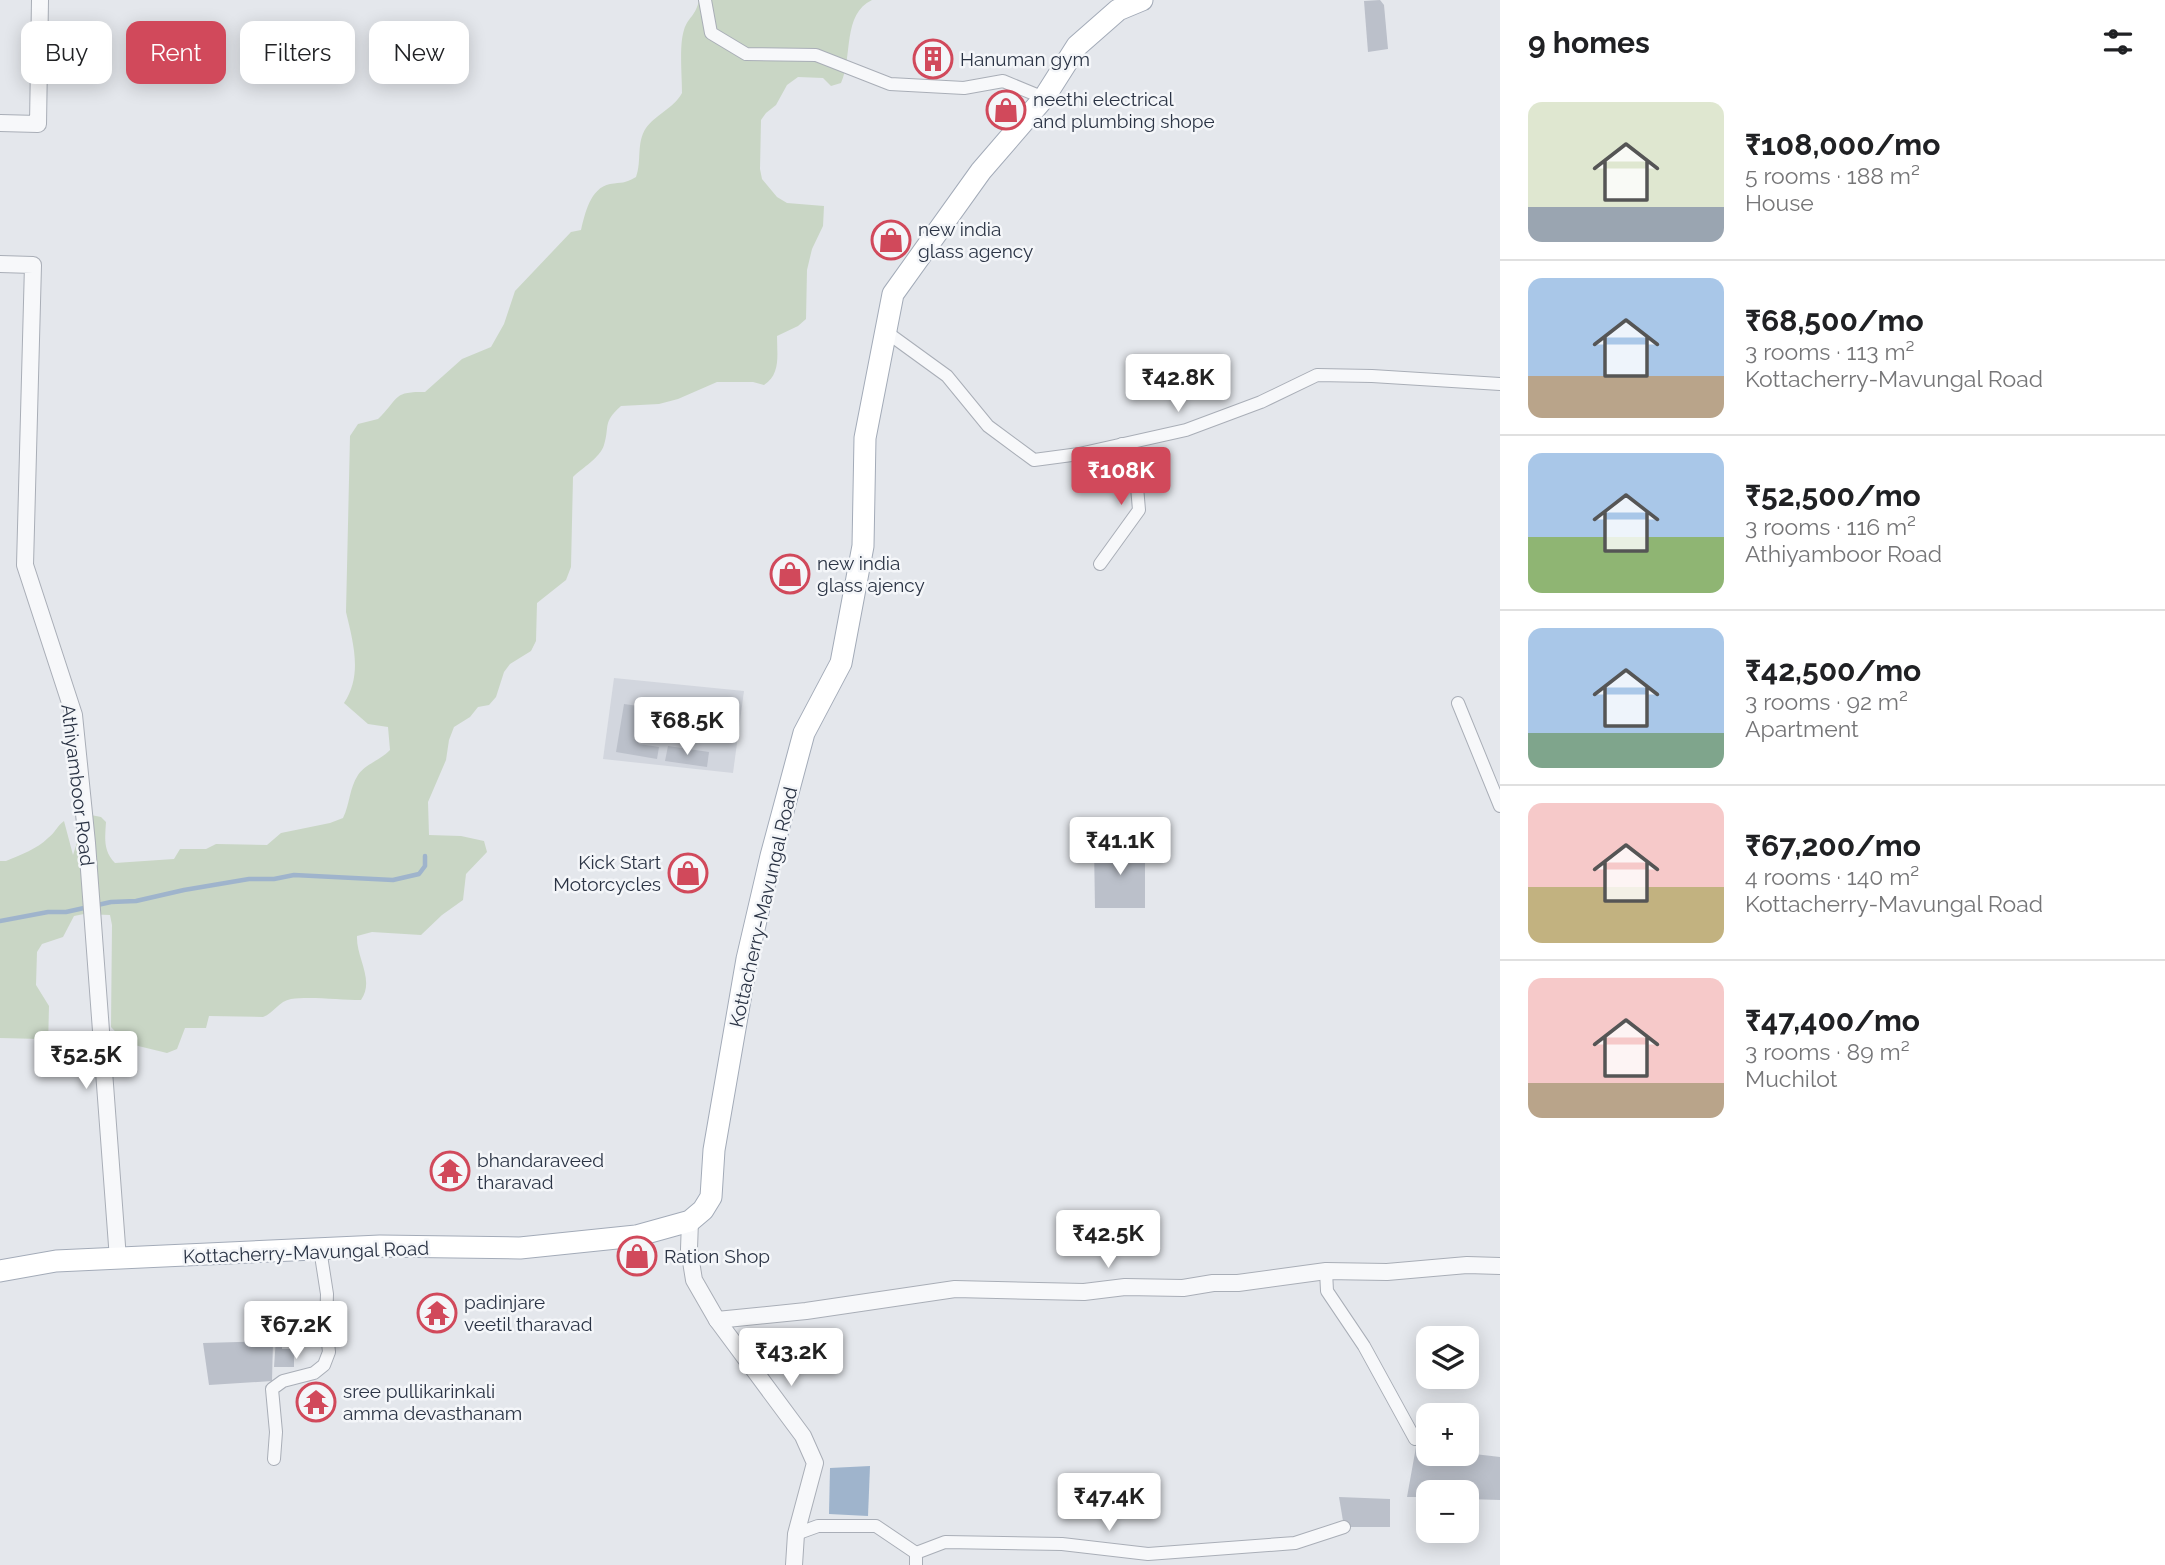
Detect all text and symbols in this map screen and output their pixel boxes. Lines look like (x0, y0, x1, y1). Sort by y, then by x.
chip: Buy (21, 21, 112, 84)
chip: Rent (126, 21, 226, 84)
chip: Filters (240, 21, 355, 84)
chip: New (369, 21, 469, 84)
icon: filters (2099, 23, 2137, 61)
text: 9 homes (1528, 25, 1650, 60)
building icon: Hanuman gym (912, 38, 954, 80)
place label: Hanuman gym (960, 48, 1090, 70)
place label: neethi electrical and plumbing shope (1033, 88, 1215, 132)
shop icon: neethi electrical and plumbing shope (985, 89, 1027, 131)
text: ₹108,000/mo (1745, 127, 1940, 162)
icon: home (1584, 130, 1668, 214)
text: 5 rooms · 188 m² (1745, 162, 1920, 189)
text: House (1745, 189, 1814, 216)
place label: new india glass agency (918, 218, 1033, 262)
shop icon: new india glass agency (870, 219, 912, 261)
text: ₹68,500/mo (1745, 303, 1924, 338)
icon: home (1584, 306, 1668, 390)
text: 3 rooms · 113 m² (1745, 338, 1914, 365)
pin: ₹42.8K (1121, 354, 1235, 414)
text: ₹42.8K (1142, 363, 1214, 390)
text: Kottacherry-Mavungal Road (1745, 365, 2043, 392)
pin: ₹108K (1072, 448, 1170, 507)
text: ₹108K (1087, 456, 1155, 483)
text: ₹52,500/mo (1745, 478, 1921, 513)
icon: home (1584, 481, 1668, 565)
text: 3 rooms · 116 m² (1745, 513, 1916, 540)
text: Athiyamboor Road (1745, 540, 1942, 567)
place label: new india glass ajency (817, 552, 925, 596)
shop icon: new india glass ajency (769, 553, 811, 595)
text: ₹42,500/mo (1745, 653, 1921, 688)
icon: home (1584, 656, 1668, 740)
text: 3 rooms · 92 m² (1745, 688, 1908, 715)
pin: ₹68.5K (630, 698, 744, 757)
street label: Athiyamboor Road (57, 703, 99, 867)
text: ₹68.5K (650, 706, 724, 733)
text: Apartment (1745, 715, 1859, 742)
street label: Kottacherry-Mavungal Road (725, 785, 801, 1029)
pin: ₹41.1K (1063, 818, 1177, 877)
text: ₹41.1K (1086, 826, 1154, 853)
text: ₹67,200/mo (1745, 828, 1921, 863)
icon: home (1584, 831, 1668, 915)
place label: Kick Start Motorcycles (553, 851, 662, 895)
shop icon: Kick Start Motorcycles (667, 852, 709, 894)
text: 4 rooms · 140 m² (1745, 863, 1919, 890)
text: Kottacherry-Mavungal Road (1745, 890, 2043, 917)
text: ₹47,400/mo (1745, 1003, 1920, 1038)
icon: home (1584, 1006, 1668, 1090)
pin: ₹52.5K (29, 1032, 143, 1091)
text: 3 rooms · 89 m² (1745, 1038, 1910, 1065)
text: ₹52.5K (50, 1040, 122, 1067)
text: Muchilot (1745, 1065, 1837, 1092)
place label: bhandaraveed tharavad (477, 1149, 604, 1193)
temple icon: bhandaraveed tharavad (429, 1150, 471, 1192)
pin: ₹42.5K (1051, 1210, 1165, 1270)
text: ₹42.5K (1072, 1219, 1144, 1246)
shop icon: Ration Shop (616, 1235, 658, 1277)
street label: Kottacherry-Mavungal Road (183, 1237, 429, 1267)
place label: Ration Shop (664, 1245, 770, 1267)
place label: padinjare veetil tharavad (464, 1291, 592, 1335)
temple icon: padinjare veetil tharavad (416, 1292, 458, 1334)
pin: ₹67.2K (239, 1302, 353, 1361)
text: ₹67.2K (260, 1310, 332, 1337)
map controls (1416, 1326, 1479, 1543)
button: layers (1416, 1326, 1479, 1389)
pin: ₹43.2K (734, 1328, 848, 1388)
text: ₹43.2K (755, 1337, 827, 1364)
place label: sree pullikarinkali amma devasthanam (343, 1380, 522, 1424)
temple icon: sree pullikarinkali amma devasthanam (295, 1381, 337, 1423)
button: + (1416, 1403, 1479, 1466)
pin: ₹47.4K (1052, 1474, 1166, 1533)
button: − (1416, 1480, 1479, 1543)
text: ₹47.4K (1074, 1482, 1144, 1509)

